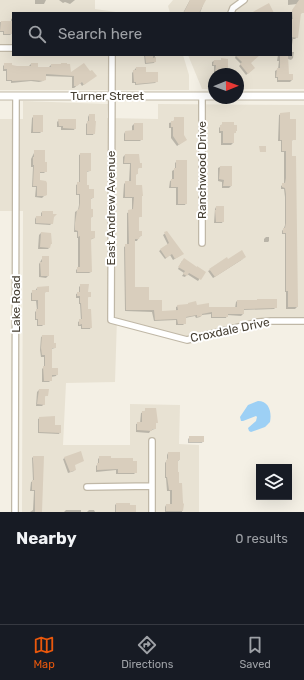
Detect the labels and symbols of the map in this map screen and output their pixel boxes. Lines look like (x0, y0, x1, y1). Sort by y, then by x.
north arrow (208, 68, 244, 104)
street label: Turner Street (70, 89, 144, 103)
street label: Ranchwood Drive (195, 121, 209, 219)
street label: East Andrew Avenue (104, 150, 118, 265)
street label: Lake Road (9, 275, 23, 333)
street label: Croxdale Drive (189, 315, 271, 345)

